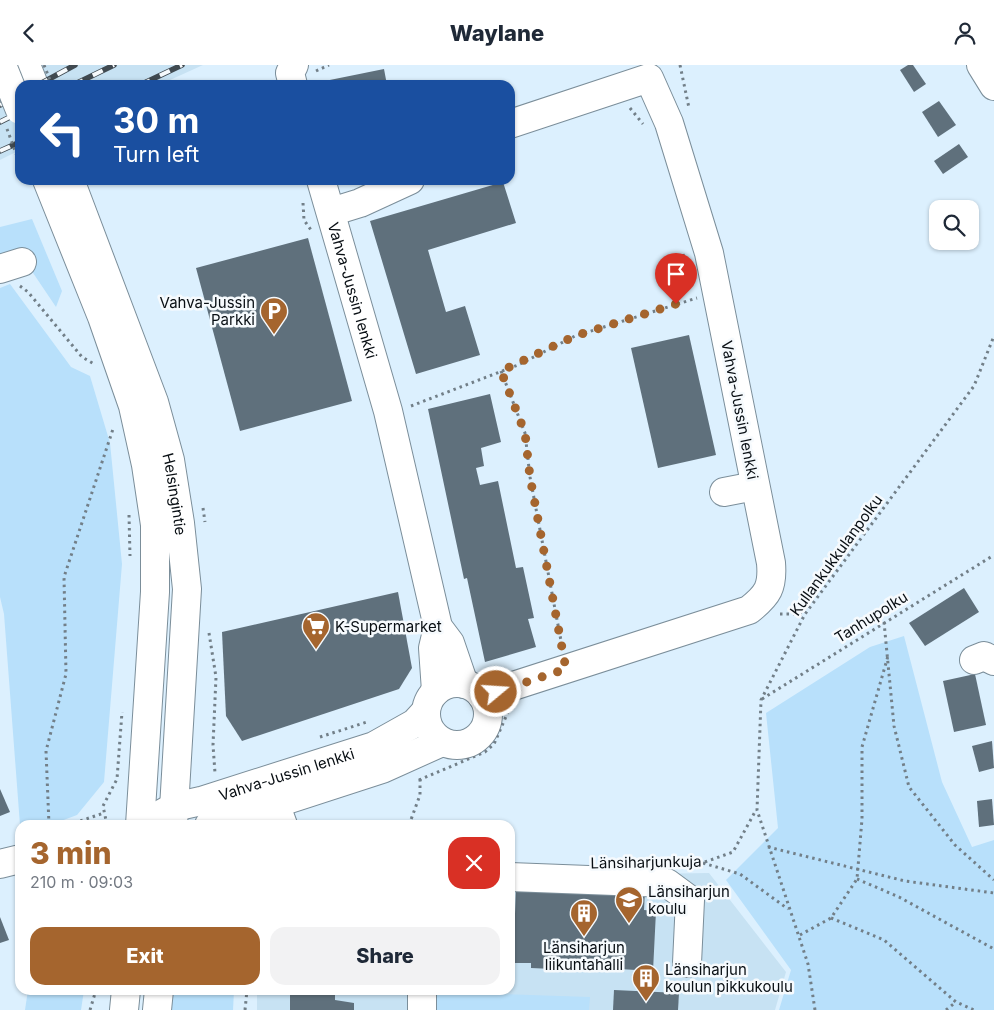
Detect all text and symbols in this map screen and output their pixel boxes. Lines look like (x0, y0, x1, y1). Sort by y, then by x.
icon: back (15, 19, 43, 47)
icon: person (951, 19, 979, 47)
text: Waylane (450, 20, 544, 46)
text: 30 m (113, 99, 199, 141)
icon: left (30, 100, 95, 165)
text: Turn left (113, 141, 199, 167)
map controls (929, 200, 979, 250)
button: search (929, 200, 979, 250)
street label: Vahva-Jussin lenkki (324, 220, 382, 361)
pin (655, 253, 697, 304)
icon: arrive (662, 260, 690, 288)
place label: Vahva-Jussin Parkki (160, 293, 255, 329)
parking icon: Vahva-Jussin Parkki (259, 296, 289, 335)
street label: Vahva-Jussin lenkki (717, 339, 763, 481)
street label: Helsingintie (159, 451, 191, 536)
street label: Kullankukkulanpolku (786, 491, 886, 619)
street label: Tanhupolku (831, 587, 911, 647)
supermarket icon: K-Supermarket (301, 611, 331, 650)
place label: K-Supermarket (335, 617, 442, 636)
position arrow (469, 665, 521, 717)
street label: Vahva-Jussin lenkki (216, 743, 357, 804)
text: 3 min (30, 835, 112, 871)
button: close (448, 837, 500, 889)
street label: Länsiharjunkuja (590, 852, 702, 872)
text: 210 m · 09:03 (30, 872, 133, 892)
place label: Länsiharjun koulu (648, 882, 730, 918)
school or university icon: Länsiharjun koulu (614, 885, 644, 924)
building icon: Länsiharjun liikuntahalli (569, 898, 599, 937)
button: Exit (30, 927, 260, 985)
button: Share (270, 927, 500, 985)
place label: Länsiharjun liikuntahalli (543, 938, 625, 974)
place label: Länsiharjun koulun pikkukoulu (665, 960, 793, 996)
building icon: Länsiharjun koulun pikkukoulu (631, 963, 661, 1002)

